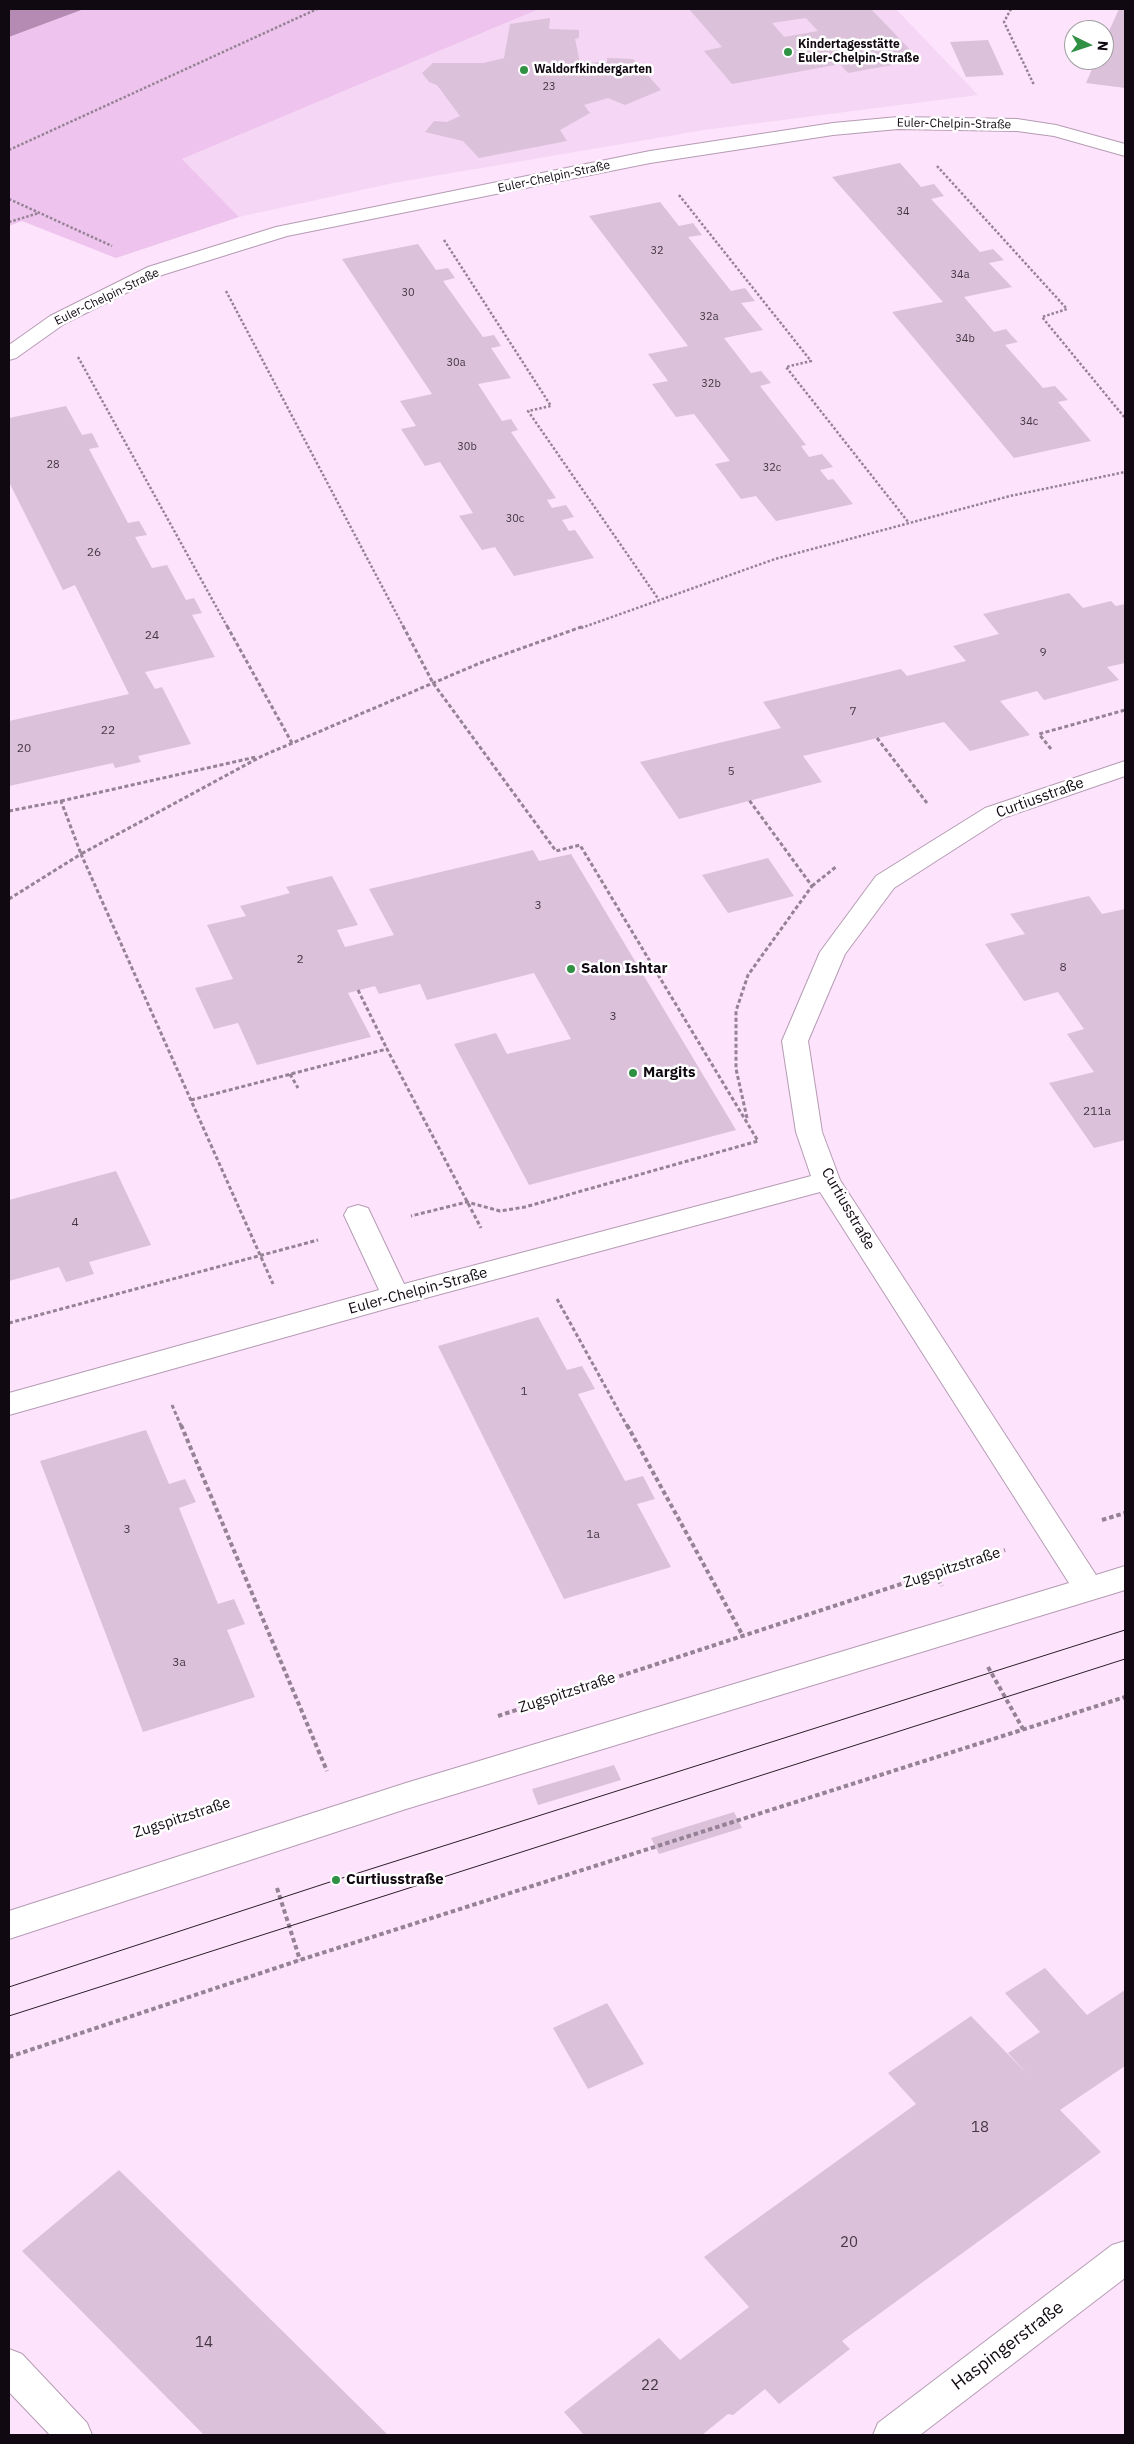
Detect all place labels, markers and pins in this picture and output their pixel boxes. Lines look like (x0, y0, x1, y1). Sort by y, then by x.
place label: Kindertagesstätte Euler-Chelpin-Straße (798, 38, 919, 66)
marker: Kindertagesstätte Euler-Chelpin-Straße (782, 46, 794, 58)
place label: Waldorfkindergarten (534, 63, 652, 77)
marker: Waldorfkindergarten (518, 64, 530, 76)
place label: Salon Ishtar (581, 960, 668, 978)
marker: Salon Ishtar (565, 963, 577, 975)
place label: Margits (643, 1064, 696, 1082)
marker: Margits (627, 1067, 639, 1079)
place label: Curtiusstraße (346, 1871, 444, 1889)
marker: Curtiusstraße (330, 1874, 342, 1886)

